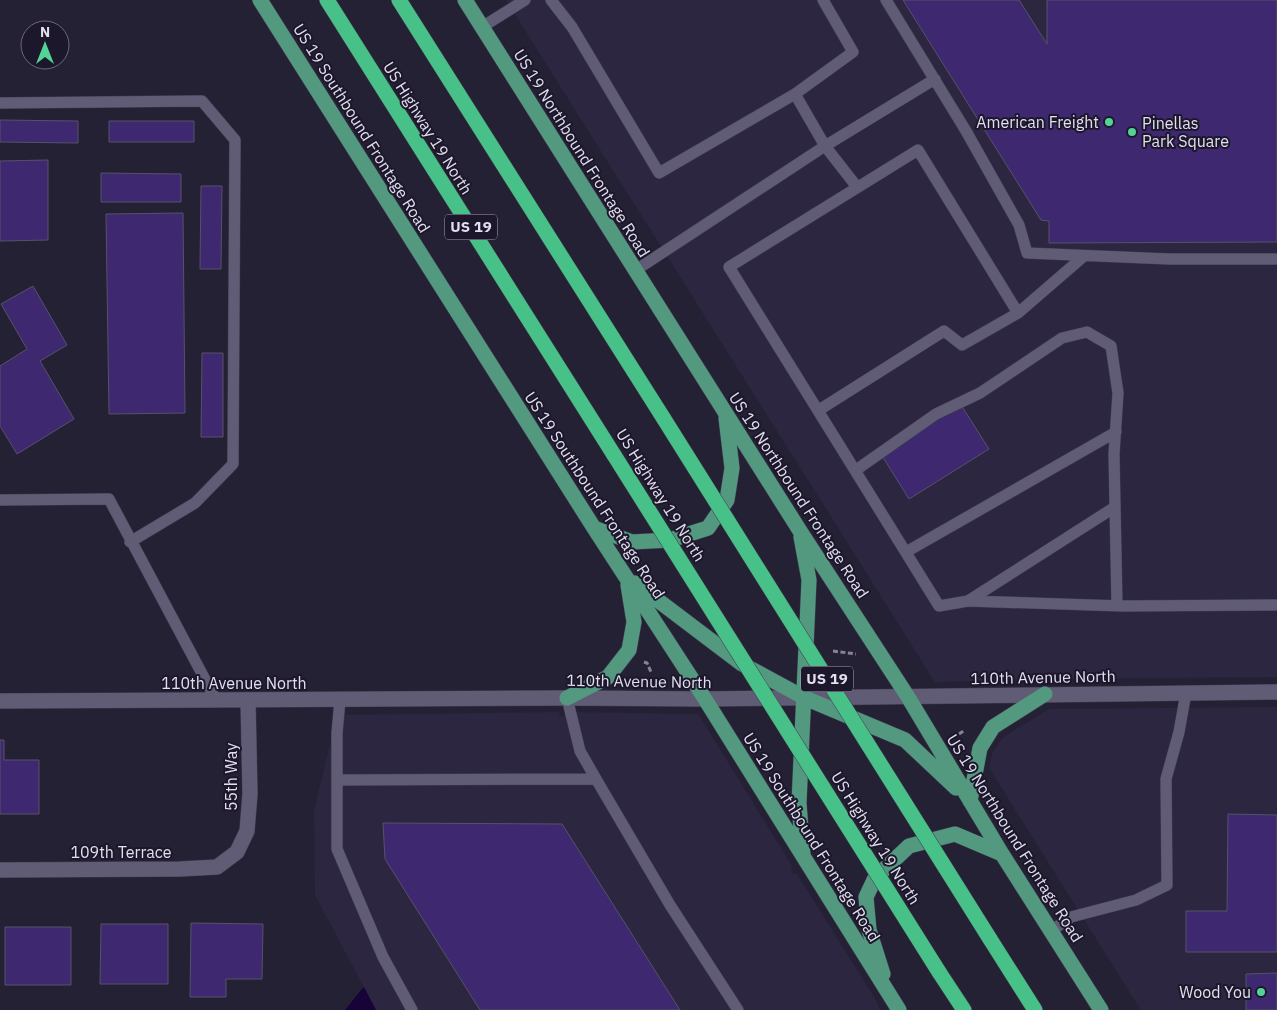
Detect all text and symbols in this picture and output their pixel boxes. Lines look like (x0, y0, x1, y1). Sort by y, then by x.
north arrow (20, 20, 70, 70)
street label: US 19 Southbound Frontage Road (289, 20, 435, 236)
text: N (40, 23, 50, 41)
street label: US 19 Northbound Frontage Road (510, 45, 654, 261)
street label: US Highway 19 North (379, 58, 477, 198)
place label: American Freight (976, 112, 1099, 132)
place label: Pinellas Park Square (1142, 113, 1229, 151)
marker: American Freight (1103, 116, 1115, 128)
marker: Pinellas Park Square (1126, 126, 1138, 138)
road number: US 19 (445, 214, 497, 240)
street label: US 19 Southbound Frontage Road (521, 388, 669, 602)
street label: US 19 Northbound Frontage Road (725, 388, 873, 602)
street label: US Highway 19 North (612, 425, 710, 565)
road number: US 19 (801, 666, 853, 692)
street label: 110th Avenue North (970, 666, 1116, 688)
street label: 110th Avenue North (566, 670, 712, 692)
street label: 110th Avenue North (161, 673, 307, 693)
street label: US 19 Southbound Frontage Road (739, 729, 885, 945)
street label: US 19 Northbound Frontage Road (943, 730, 1087, 946)
street label: 55th Way (221, 743, 241, 811)
street label: US Highway 19 North (827, 768, 925, 908)
street label: 109th Terrace (70, 842, 172, 862)
place label: Wood You (1179, 982, 1251, 1002)
marker: Wood You (1255, 986, 1267, 998)

